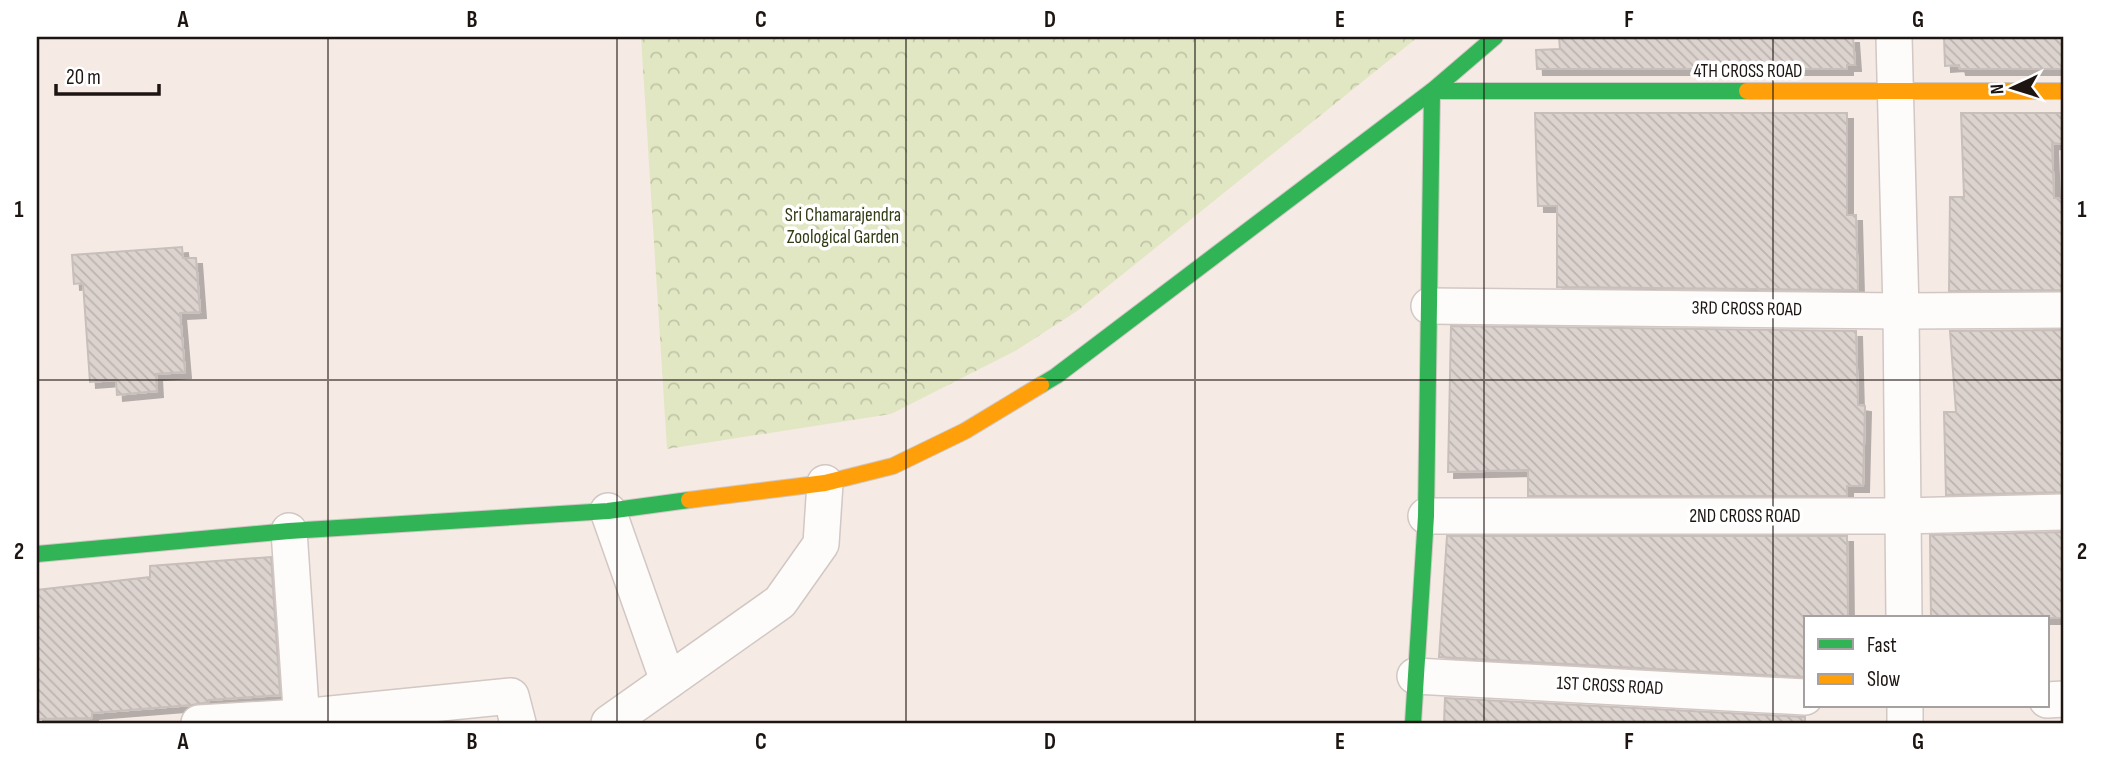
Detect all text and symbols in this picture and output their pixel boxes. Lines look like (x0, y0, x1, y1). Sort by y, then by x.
text: A (177, 6, 190, 34)
text: B (467, 6, 478, 34)
text: C (755, 6, 767, 34)
text: D (1044, 6, 1056, 34)
text: E (1335, 6, 1345, 34)
text: F (1624, 6, 1634, 34)
text: G (1912, 6, 1924, 34)
scale bar (56, 52, 159, 96)
north arrow (1979, 52, 2048, 122)
street label: 4TH CROSS ROAD (1694, 60, 1802, 83)
text: 20 m (66, 65, 101, 90)
text: N (1986, 83, 2009, 95)
text: 1 (14, 196, 24, 224)
text: 1 (2077, 196, 2087, 224)
park label: Sri Chamarajendra Zoological Garden (785, 204, 901, 249)
street label: 3RD CROSS ROAD (1692, 297, 1802, 321)
street label: 2ND CROSS ROAD (1689, 505, 1801, 528)
text: 2 (14, 538, 24, 566)
text: 2 (2077, 538, 2087, 566)
legend (1804, 616, 2048, 708)
text: Fast (1867, 633, 1897, 658)
text: Slow (1867, 667, 1901, 692)
street label: 1ST CROSS ROAD (1556, 672, 1664, 700)
text: A (177, 728, 190, 756)
text: B (467, 728, 478, 756)
text: C (755, 728, 767, 756)
text: D (1044, 728, 1056, 756)
text: E (1335, 728, 1345, 756)
text: F (1624, 728, 1634, 756)
text: G (1912, 728, 1924, 756)

